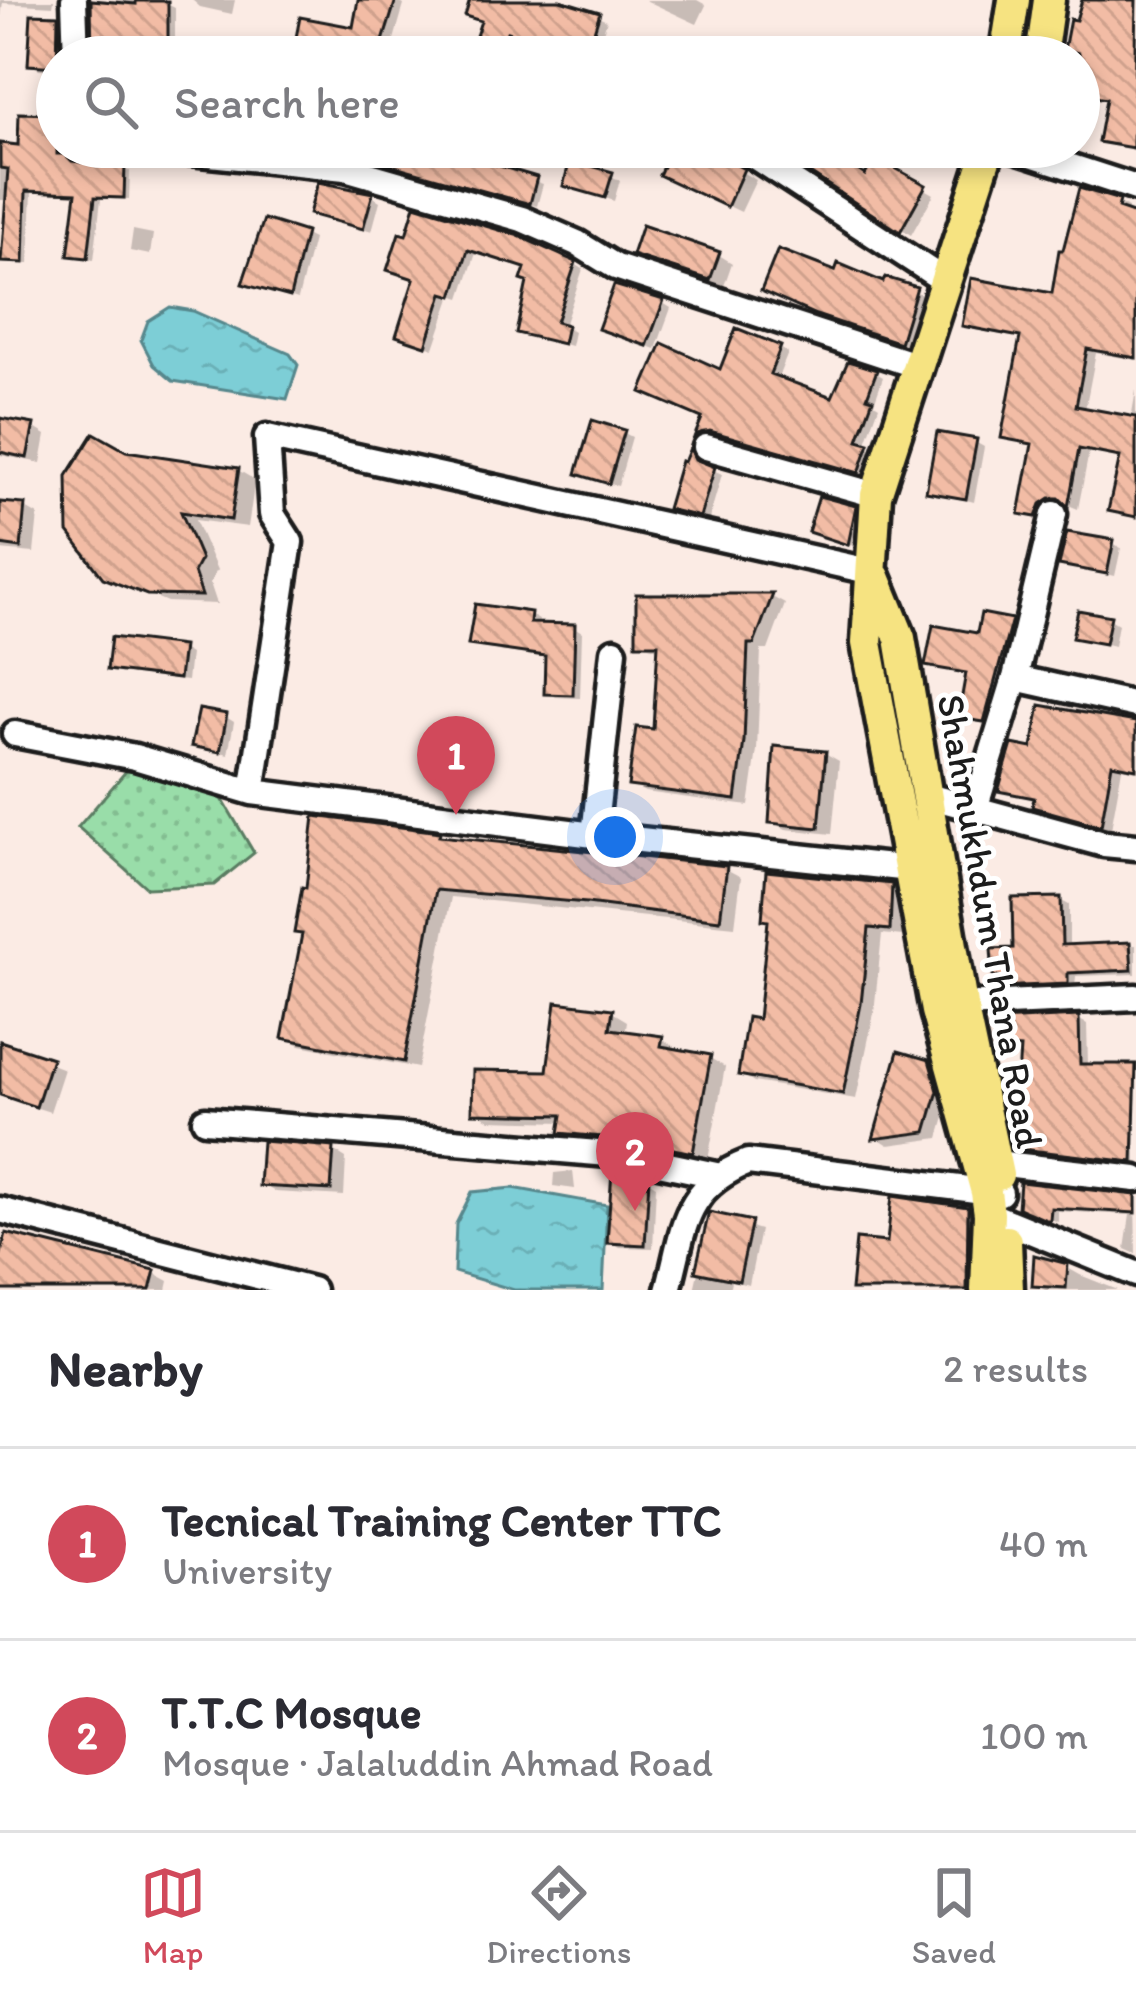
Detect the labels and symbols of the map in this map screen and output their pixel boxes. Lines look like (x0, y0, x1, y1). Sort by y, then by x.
street label: Shahmukhdum Thana Road (927, 691, 1054, 1152)
pin: 1 (417, 716, 495, 815)
your location (585, 807, 645, 867)
pin: 2 (596, 1112, 674, 1211)

